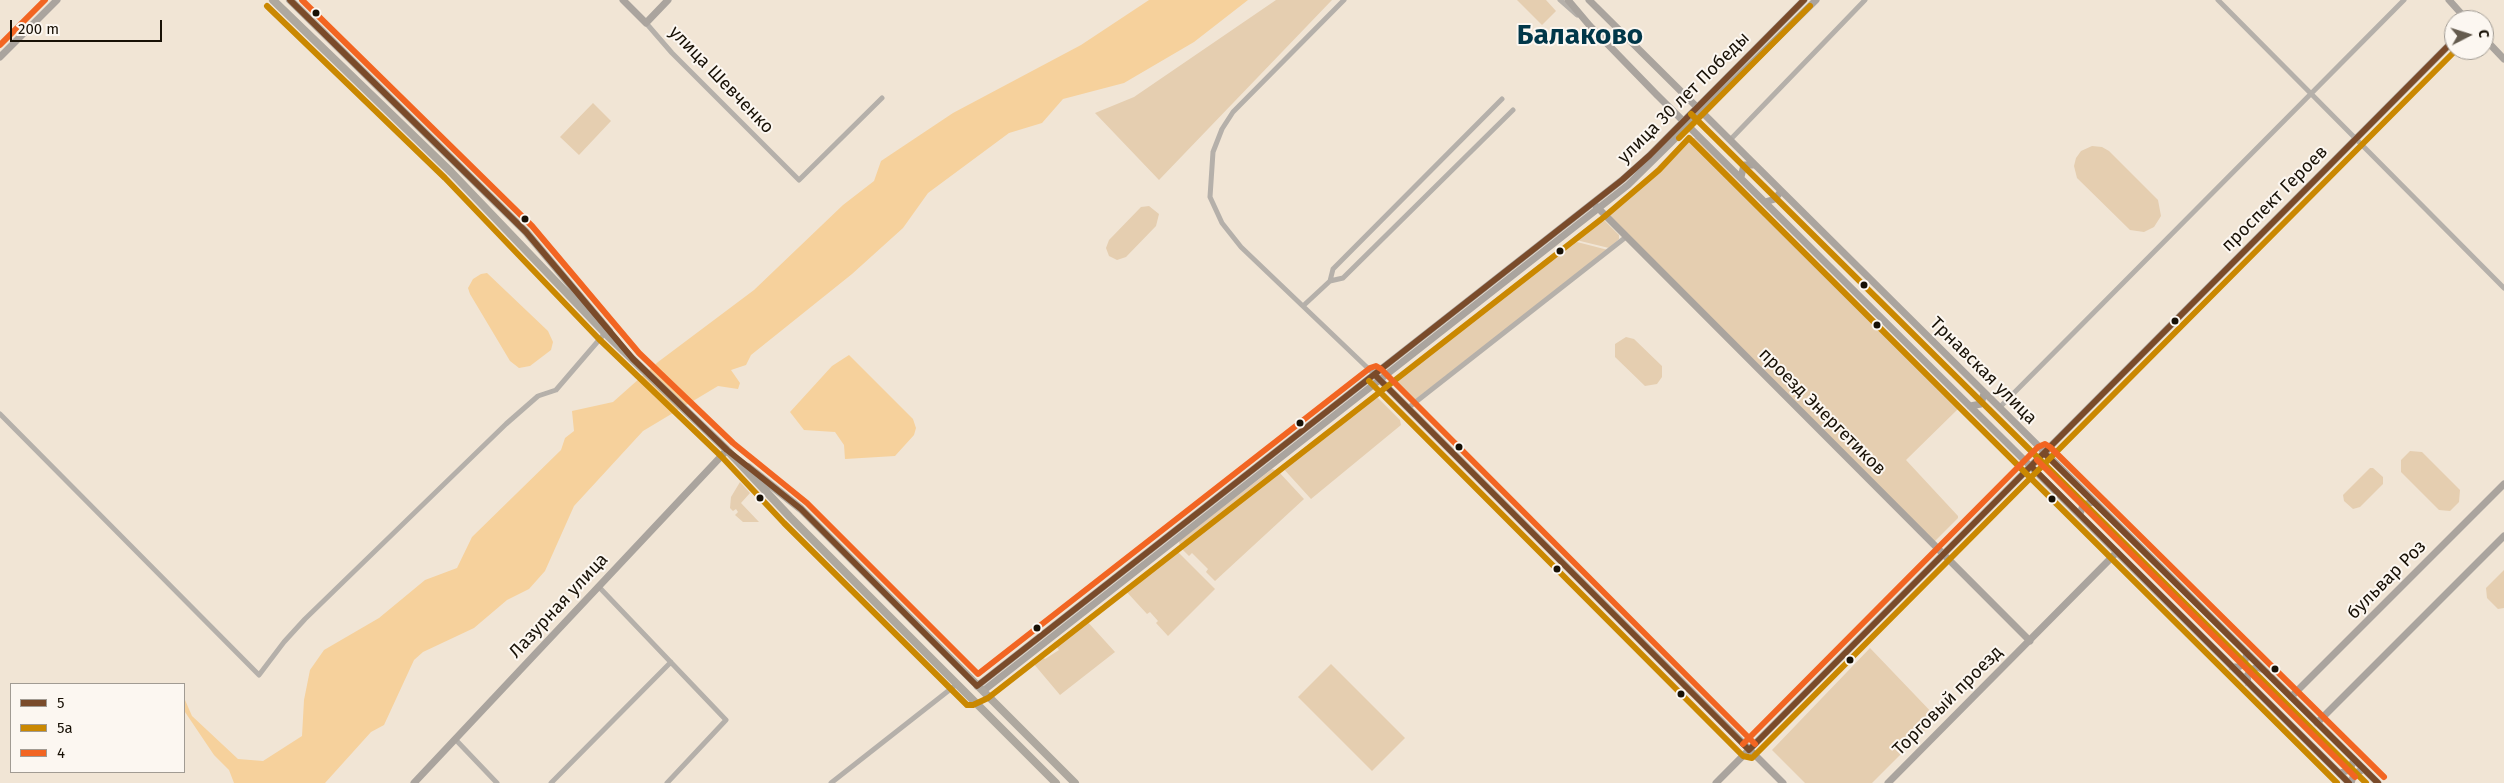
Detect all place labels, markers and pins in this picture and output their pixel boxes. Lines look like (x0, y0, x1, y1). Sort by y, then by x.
unlabelled marker (311, 8, 321, 18)
unlabelled marker (520, 214, 530, 224)
unlabelled marker (1555, 246, 1565, 256)
unlabelled marker (1859, 280, 1869, 290)
unlabelled marker (2170, 316, 2180, 326)
unlabelled marker (1872, 320, 1882, 330)
unlabelled marker (1295, 418, 1305, 428)
unlabelled marker (1454, 442, 1464, 452)
unlabelled marker (755, 493, 765, 503)
unlabelled marker (2047, 494, 2057, 504)
unlabelled marker (1552, 564, 1562, 574)
unlabelled marker (1032, 623, 1042, 633)
unlabelled marker (1845, 655, 1855, 665)
unlabelled marker (2270, 664, 2280, 674)
unlabelled marker (1676, 689, 1686, 699)

